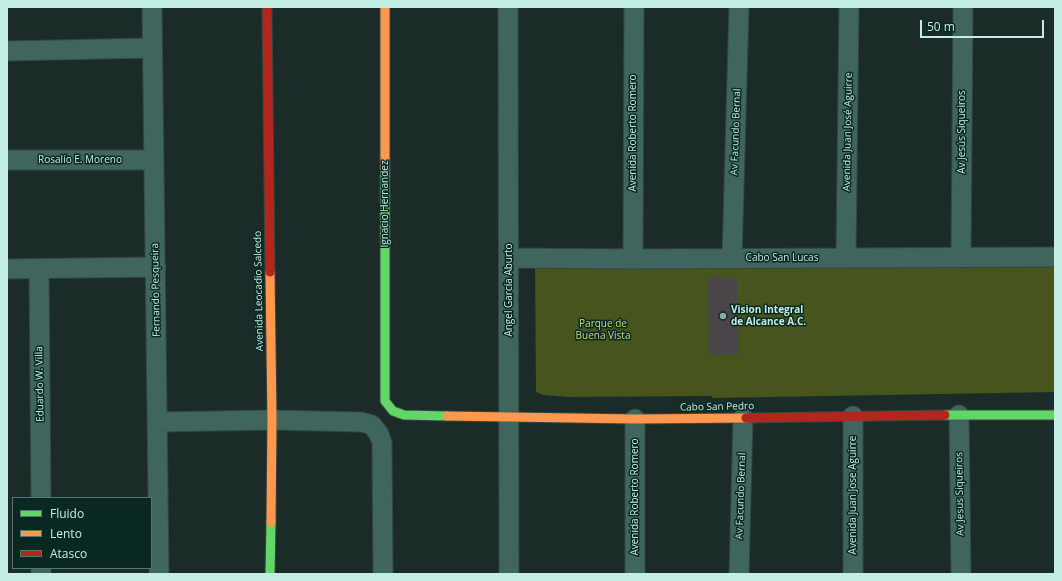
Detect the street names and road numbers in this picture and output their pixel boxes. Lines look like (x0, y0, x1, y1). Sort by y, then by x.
street label: Avenida Juan José Aguirre (841, 72, 855, 192)
street label: Avenida Roberto Romero (627, 74, 639, 192)
street label: Av Facundo Bernal (728, 88, 744, 176)
street label: Av Jesús Siqueiros (956, 90, 968, 174)
street label: Rosalío E. Moreno (38, 154, 122, 166)
street label: Ignacio Hernandez (379, 160, 391, 248)
street label: Avenida Leocadio Salcedo (252, 231, 266, 351)
street label: Fernando Pesqueira (149, 243, 163, 337)
street label: Angel García Aburto (503, 243, 515, 337)
street label: Cabo San Lucas (746, 252, 818, 264)
street label: Eduardo W. Villa (33, 346, 47, 422)
street label: Cabo San Pedro (680, 400, 754, 414)
street label: Avenida Juan Jose Aguirre (847, 436, 859, 554)
street label: Avenida Roberto Romero (629, 438, 641, 556)
street label: Av Facundo Bernal (733, 452, 749, 540)
street label: Av Jesus Siqueiros (953, 452, 967, 536)

